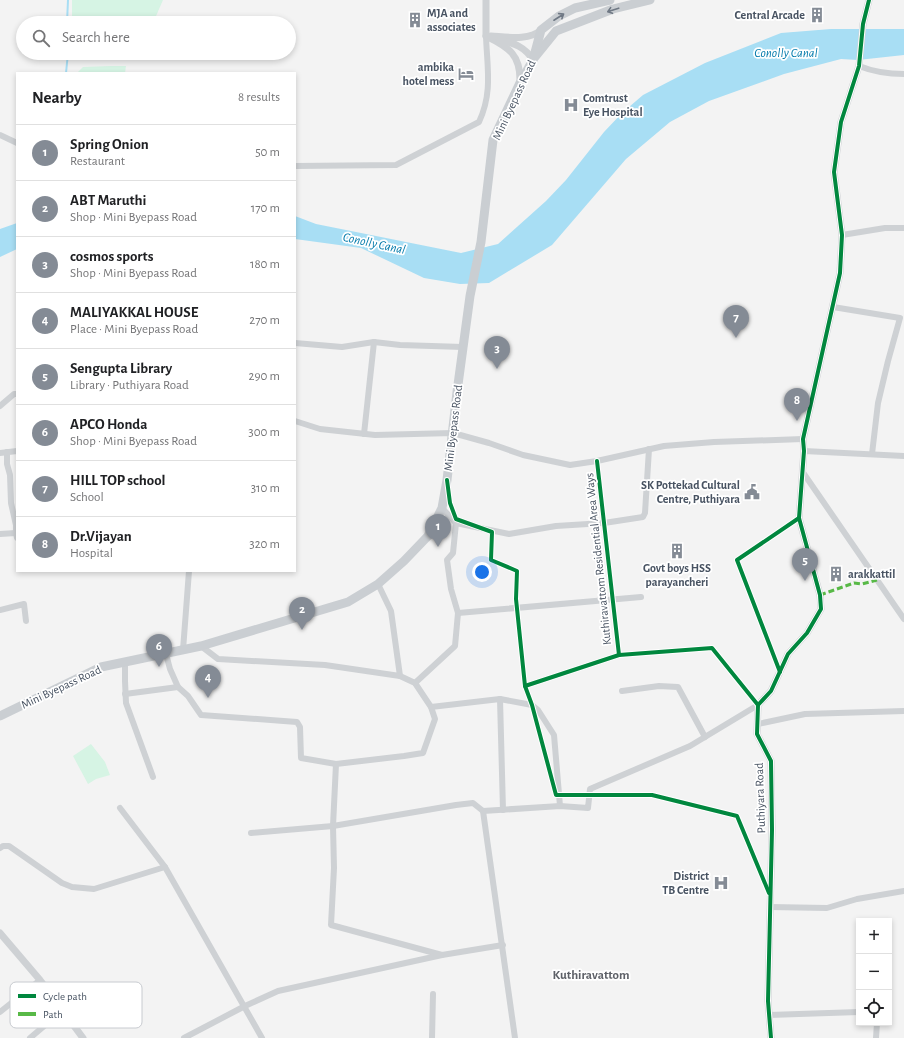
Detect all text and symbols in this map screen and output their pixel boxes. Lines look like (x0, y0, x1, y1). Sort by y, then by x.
building icon: Central Arcade (808, 6, 826, 24)
place label: MJA and associates (427, 7, 476, 33)
one-way arrow (606, 7, 619, 14)
place label: Central Arcade (735, 9, 805, 21)
building icon: MJA and associates (406, 11, 424, 29)
one-way arrow (553, 12, 565, 20)
search box (16, 16, 296, 60)
icon: search (30, 27, 52, 49)
text: Search here (62, 30, 130, 45)
water label: Conolly Canal (754, 47, 818, 60)
street label: Mini Byepass Road (490, 58, 539, 142)
place label: ambika hotel mess (403, 61, 454, 87)
hotel icon: ambika hotel mess (457, 65, 475, 83)
text: Nearby (32, 89, 82, 106)
text: 8 results (238, 91, 280, 104)
place label: Comtrust Eye Hospital (583, 92, 643, 119)
hospital icon: Comtrust Eye Hospital (562, 96, 580, 114)
text: Spring Onion (70, 137, 149, 152)
text: 1 (43, 146, 47, 159)
text: 50 m (255, 146, 280, 159)
text: Restaurant (70, 155, 125, 168)
text: ABT Maruthi (70, 193, 146, 208)
text: 2 (42, 202, 48, 215)
text: 170 m (251, 202, 280, 215)
text: Shop · Mini Byepass Road (70, 211, 197, 224)
water label: Conolly Canal (342, 231, 406, 257)
text: cosmos sports (70, 249, 153, 264)
text: 3 (42, 258, 48, 271)
text: 180 m (250, 258, 280, 271)
text: Shop · Mini Byepass Road (70, 267, 197, 280)
text: MALIYAKKAL HOUSE (70, 305, 198, 320)
pin: 7 (723, 305, 749, 338)
text: 4 (42, 314, 48, 327)
text: 270 m (249, 314, 280, 327)
text: Place · Mini Byepass Road (70, 323, 198, 336)
pin: 3 (484, 336, 510, 369)
text: Sengupta Library (70, 361, 172, 376)
text: 5 (42, 370, 48, 383)
text: 290 m (249, 370, 280, 383)
text: Library · Puthiyara Road (70, 379, 189, 392)
street label: Mini Byepass Road (442, 384, 465, 472)
pin: 8 (784, 388, 810, 421)
text: APCO Honda (70, 417, 147, 432)
text: 6 (42, 426, 48, 439)
text: 300 m (248, 426, 280, 439)
text: Shop · Mini Byepass Road (70, 435, 197, 448)
street label: Kuthiravattom Residential Area Ways (583, 472, 614, 646)
text: HILL TOP school (70, 473, 166, 488)
place label: SK Pottekad Cultural Centre, Puthiyara (641, 479, 740, 506)
text: 7 (42, 482, 48, 495)
text: 310 m (251, 482, 280, 495)
public building icon: SK Pottekad Cultural Centre, Puthiyara (743, 483, 761, 501)
text: School (70, 491, 104, 504)
pin: 1 (425, 514, 451, 547)
text: Dr.Vijayan (70, 529, 132, 544)
text: 8 (42, 538, 48, 551)
text: 320 m (249, 538, 280, 551)
building icon: Govt boys HSS parayancheri (668, 542, 686, 560)
text: Hospital (70, 547, 113, 560)
pin: 5 (792, 548, 818, 581)
your location (472, 562, 492, 582)
place label: Govt boys HSS parayancheri (643, 562, 711, 589)
building icon: arakkattil (827, 565, 845, 583)
place label: arakkattil (848, 568, 895, 580)
pin: 2 (289, 597, 315, 630)
pin: 6 (146, 634, 172, 667)
street label: Mini Byepass Road (19, 663, 103, 712)
pin: 4 (195, 665, 221, 698)
street label: Puthiyara Road (753, 762, 768, 834)
place label: District TB Centre (662, 870, 709, 896)
hospital icon: District TB Centre (712, 874, 730, 892)
map controls (856, 918, 892, 1026)
button: + (856, 918, 892, 954)
button: − (856, 954, 892, 990)
district label: Kuthiravattom (553, 969, 629, 982)
legend (10, 982, 142, 1028)
button: locate (856, 990, 892, 1026)
text: Cycle path (43, 991, 87, 1002)
text: Path (43, 1009, 63, 1020)

